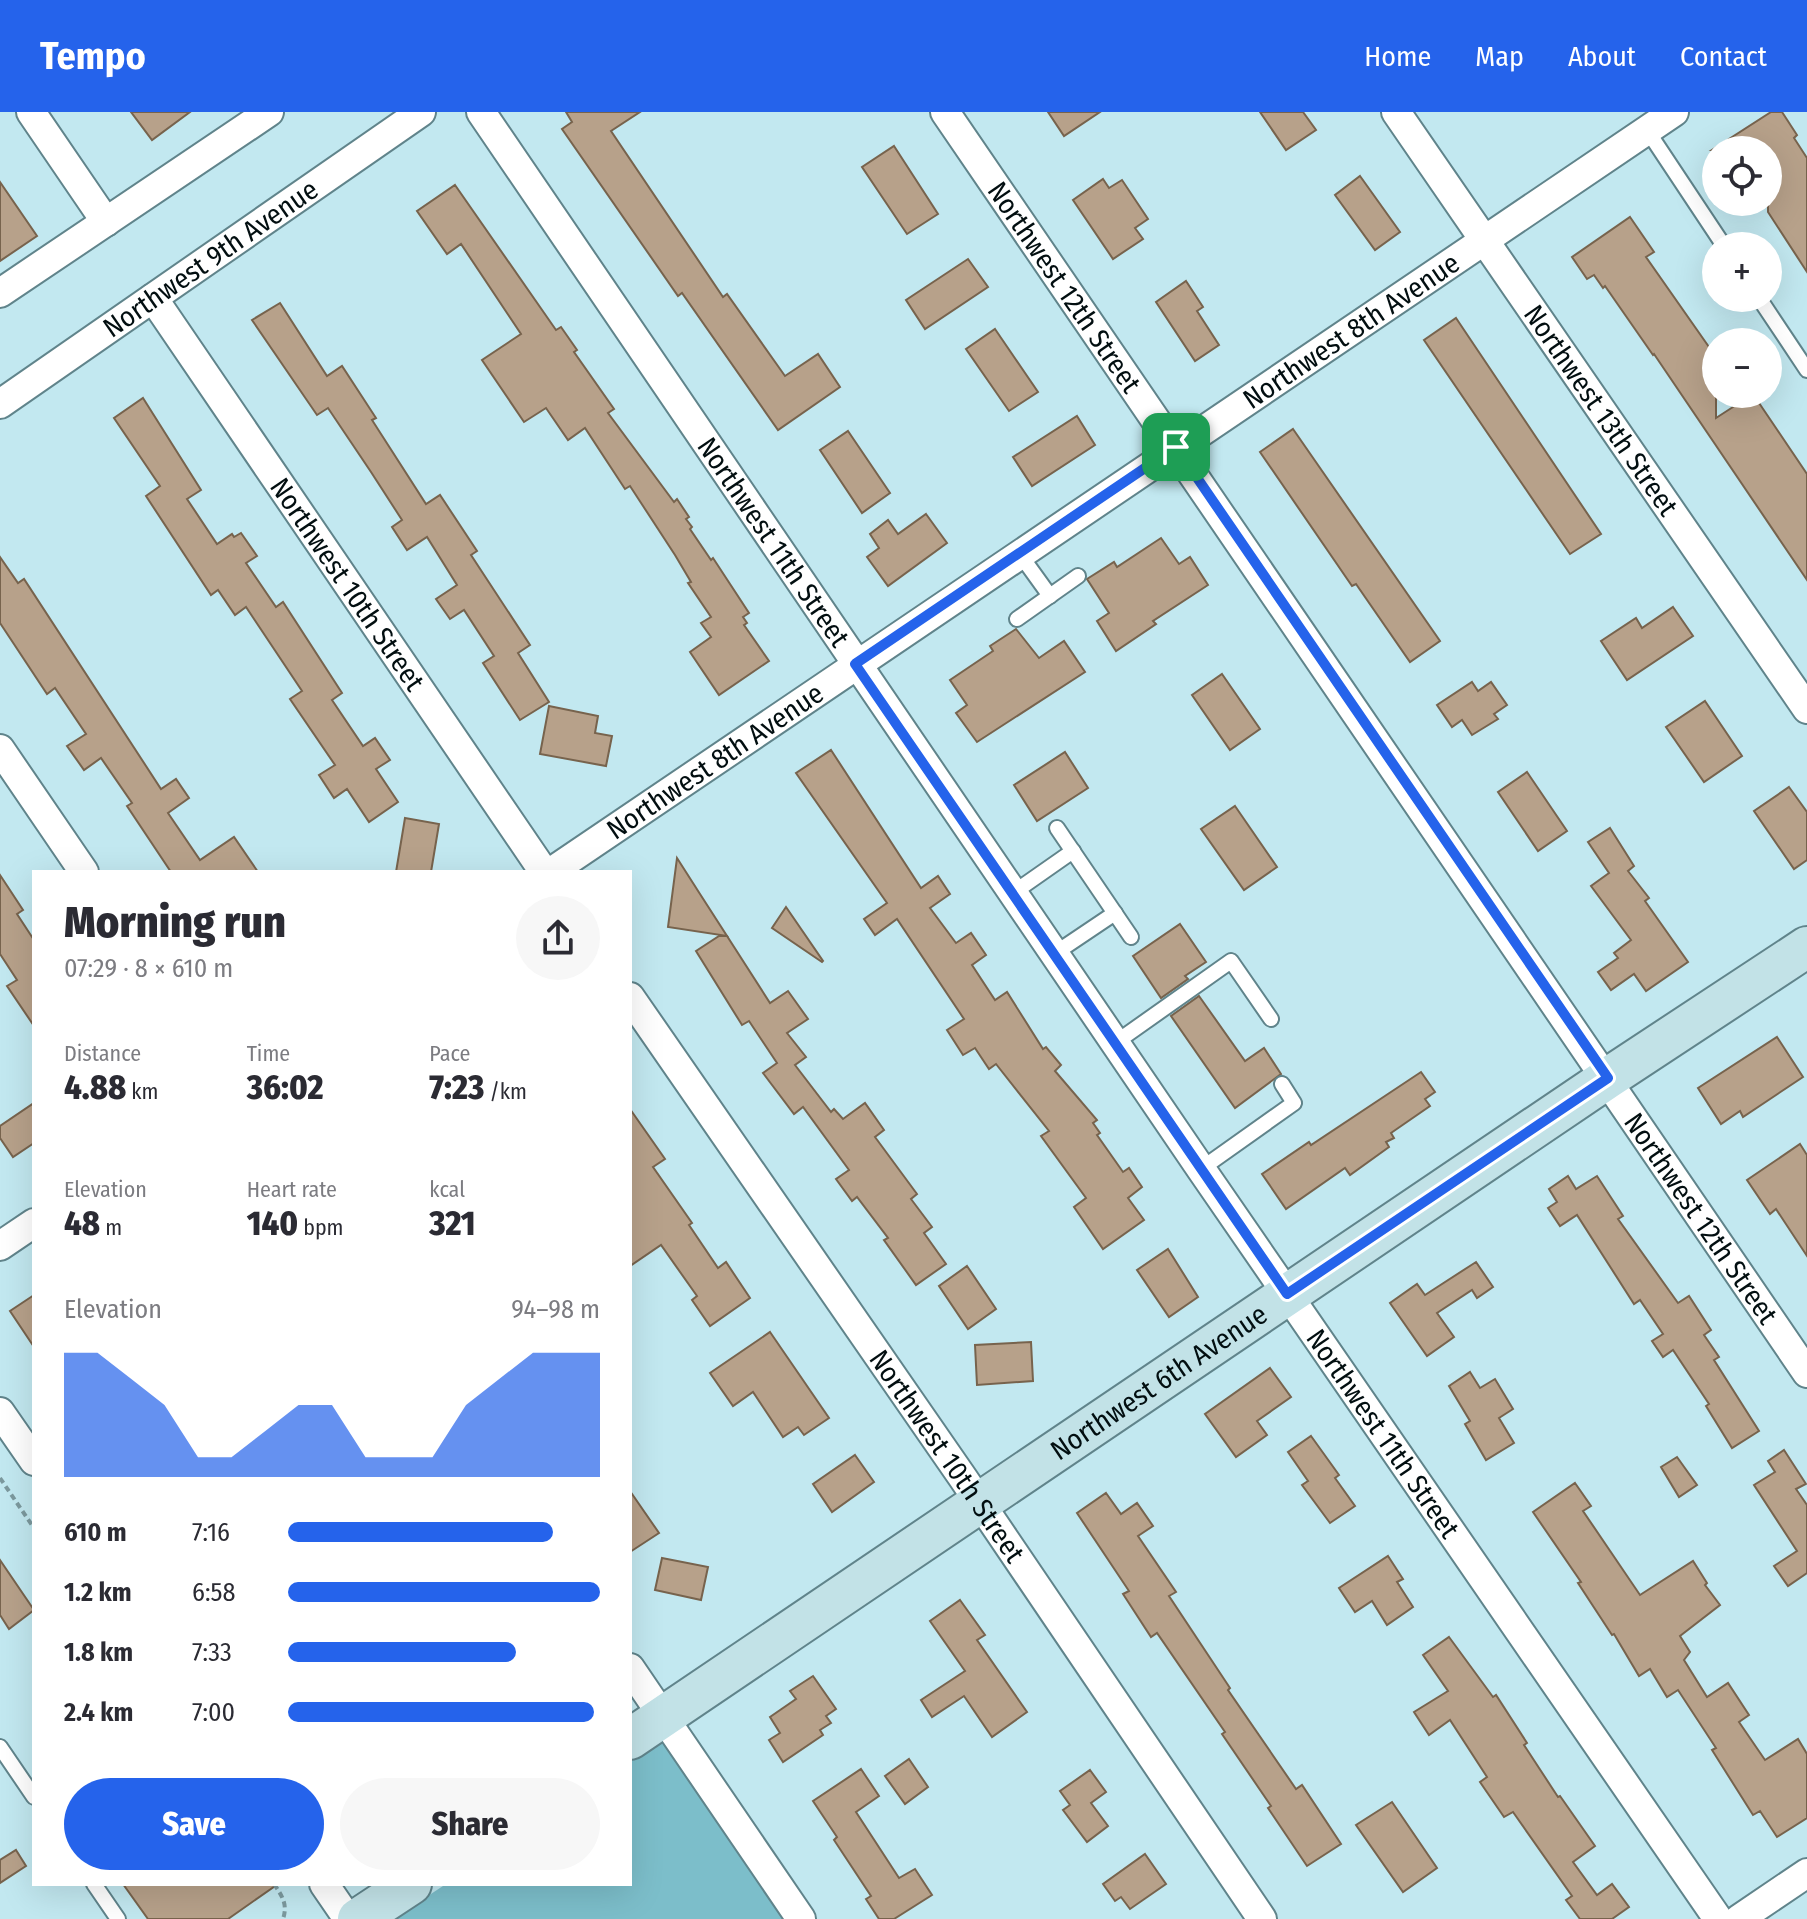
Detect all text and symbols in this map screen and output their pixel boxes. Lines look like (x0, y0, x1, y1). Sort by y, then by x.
text: Tempo (40, 33, 146, 79)
text: Home (1364, 40, 1431, 73)
text: Map (1475, 40, 1524, 73)
text: About (1568, 40, 1636, 73)
text: Contact (1680, 40, 1767, 73)
map controls (1702, 136, 1782, 408)
button: locate (1702, 136, 1782, 216)
street label: Northwest 9th Avenue (97, 173, 324, 344)
street label: Northwest 12th Street (981, 176, 1148, 400)
button: + (1702, 232, 1782, 312)
street label: Northwest 8th Avenue (1237, 246, 1466, 416)
street label: Northwest 13th Street (1517, 299, 1685, 523)
button: − (1702, 328, 1782, 408)
pin (1142, 413, 1210, 481)
icon: arrive (1154, 425, 1198, 469)
street label: Northwest 11th Street (690, 431, 857, 654)
street label: Northwest 10th Street (263, 472, 432, 698)
street label: Northwest 8th Avenue (601, 677, 830, 846)
text: Morning run (64, 896, 286, 949)
button: share (516, 896, 600, 980)
text: 07:29 · 8 × 610 m (64, 953, 233, 984)
text: Distance (64, 1040, 141, 1067)
text: Time (247, 1040, 290, 1067)
text: Pace (429, 1040, 470, 1067)
text: 4.88 (64, 1067, 126, 1108)
text: 36:02 (247, 1067, 323, 1108)
text: 7:23 (429, 1067, 484, 1108)
text: km (126, 1078, 159, 1105)
text: /km (484, 1078, 527, 1105)
street label: Northwest 12th Street (1617, 1107, 1785, 1331)
text: Elevation (64, 1176, 147, 1203)
text: Heart rate (247, 1176, 337, 1203)
text: kcal (429, 1176, 465, 1203)
text: 48 (64, 1203, 100, 1244)
text: 140 (247, 1203, 298, 1244)
text: 321 (429, 1203, 476, 1244)
text: m (100, 1214, 122, 1241)
text: bpm (298, 1214, 344, 1241)
text: Elevation (64, 1294, 162, 1325)
text: 94–98 m (511, 1294, 600, 1325)
street label: Northwest 6th Avenue (1044, 1297, 1273, 1467)
street label: Northwest 11th Street (1299, 1323, 1467, 1545)
street label: Northwest 10th Street (862, 1344, 1032, 1569)
text: 610 m (64, 1517, 127, 1548)
text: 7:16 (192, 1517, 230, 1548)
text: 1.2 km (64, 1577, 131, 1608)
text: 6:58 (192, 1577, 235, 1608)
text: 1.8 km (64, 1637, 133, 1668)
text: 7:33 (192, 1637, 232, 1668)
text: 2.4 km (64, 1697, 133, 1728)
text: 7:00 (192, 1697, 235, 1728)
button: Save (64, 1778, 324, 1870)
button: Share (340, 1778, 600, 1870)

